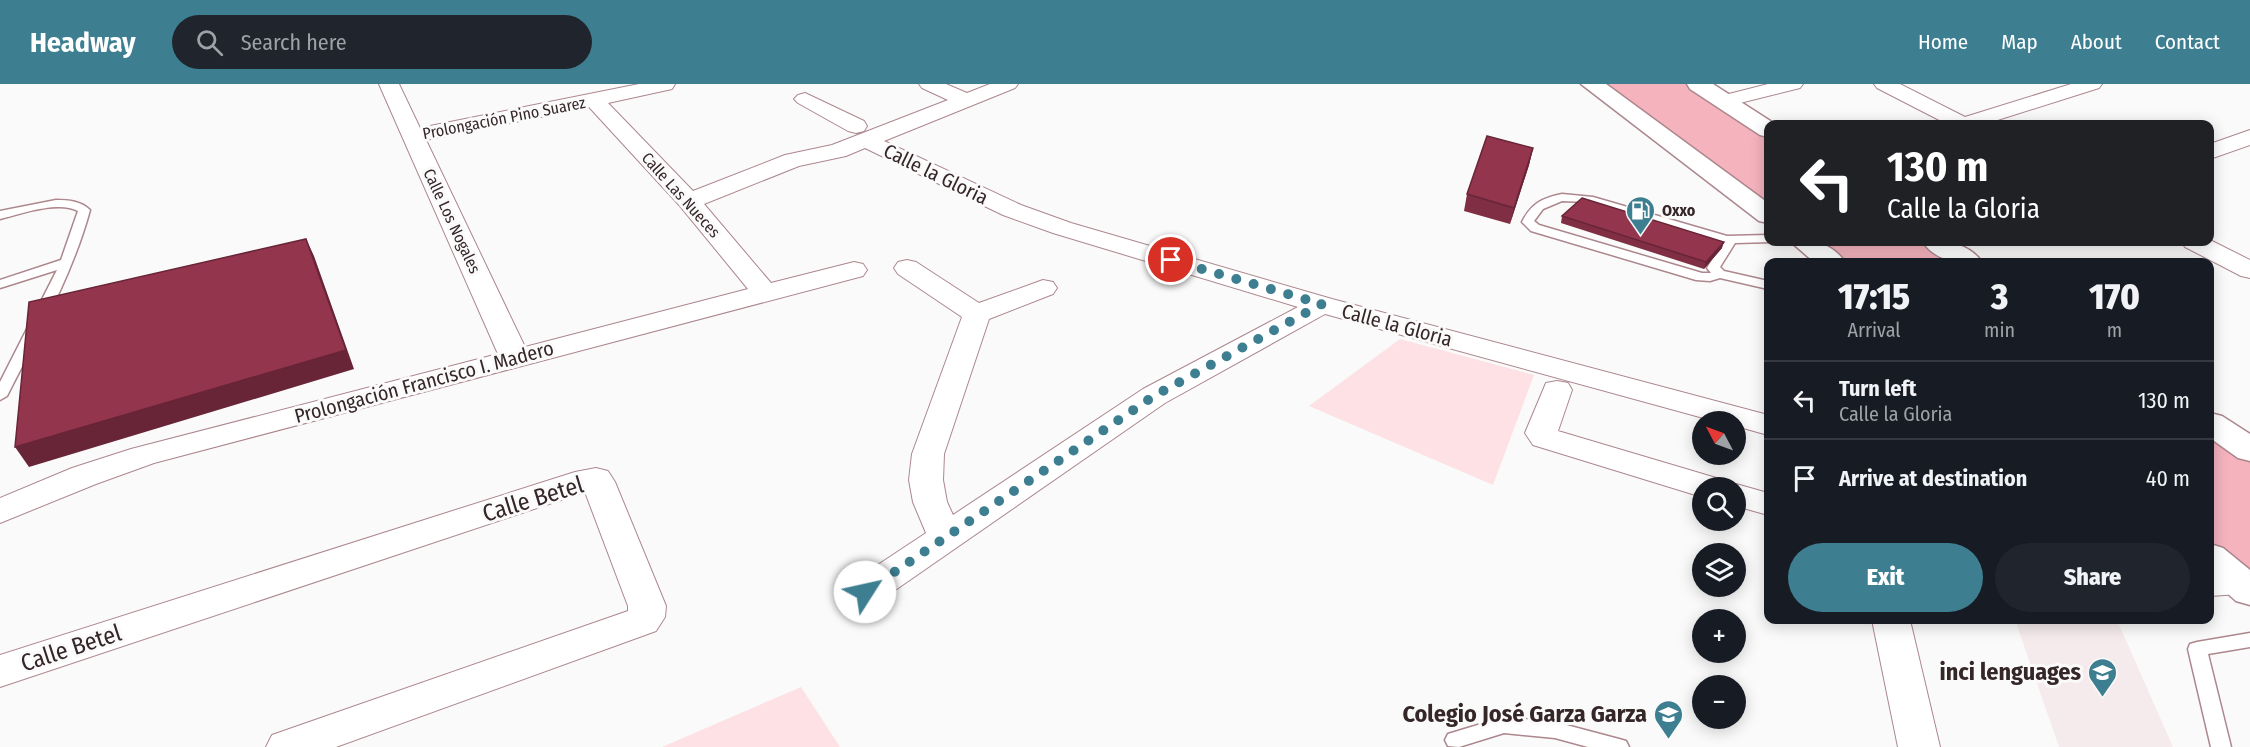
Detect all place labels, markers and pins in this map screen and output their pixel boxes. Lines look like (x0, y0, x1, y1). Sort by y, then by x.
fuel station icon: Oxxo (1625, 194, 1657, 236)
place label: Oxxo (1662, 201, 1696, 220)
pin (1145, 234, 1196, 285)
school or university icon: inci lenguages (2086, 656, 2118, 698)
place label: inci lenguages (1939, 658, 2081, 686)
school or university icon: Colegio José Garza Garza (1652, 698, 1684, 740)
place label: Colegio José Garza Garza (1402, 700, 1647, 728)

